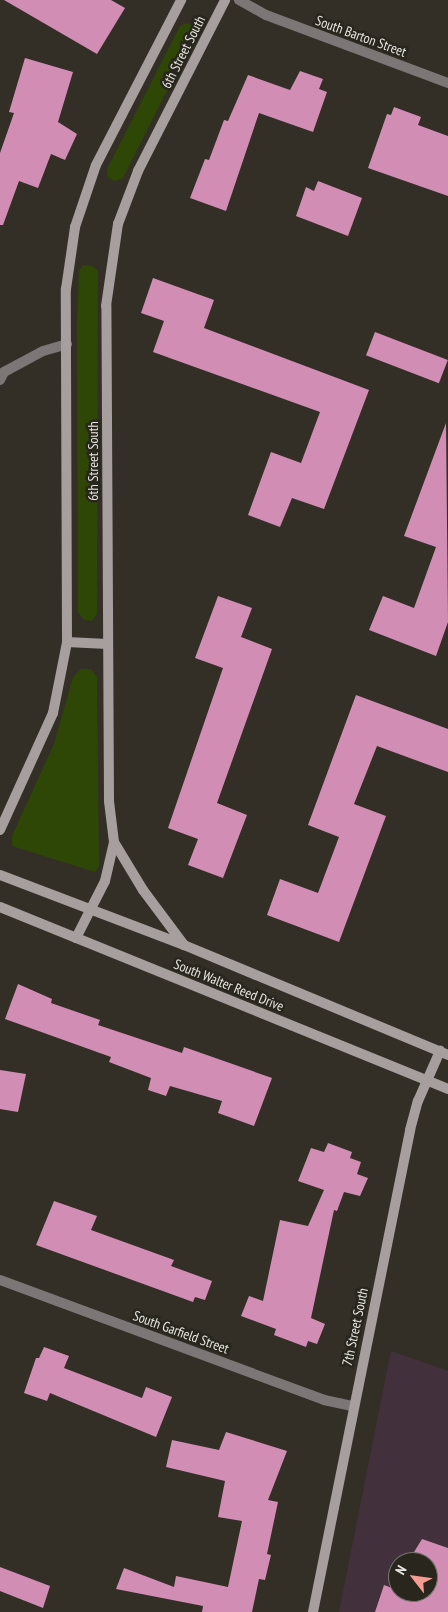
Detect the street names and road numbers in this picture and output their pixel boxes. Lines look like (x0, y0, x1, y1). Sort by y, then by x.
street label: South Barton Street (313, 12, 409, 60)
street label: 6th Street South (158, 13, 208, 91)
street label: 6th Street South (85, 421, 101, 501)
street label: South Walter Reed Drive (171, 955, 287, 1015)
street label: 7th Street South (339, 1286, 371, 1368)
street label: South Garfield Street (131, 1307, 231, 1357)

